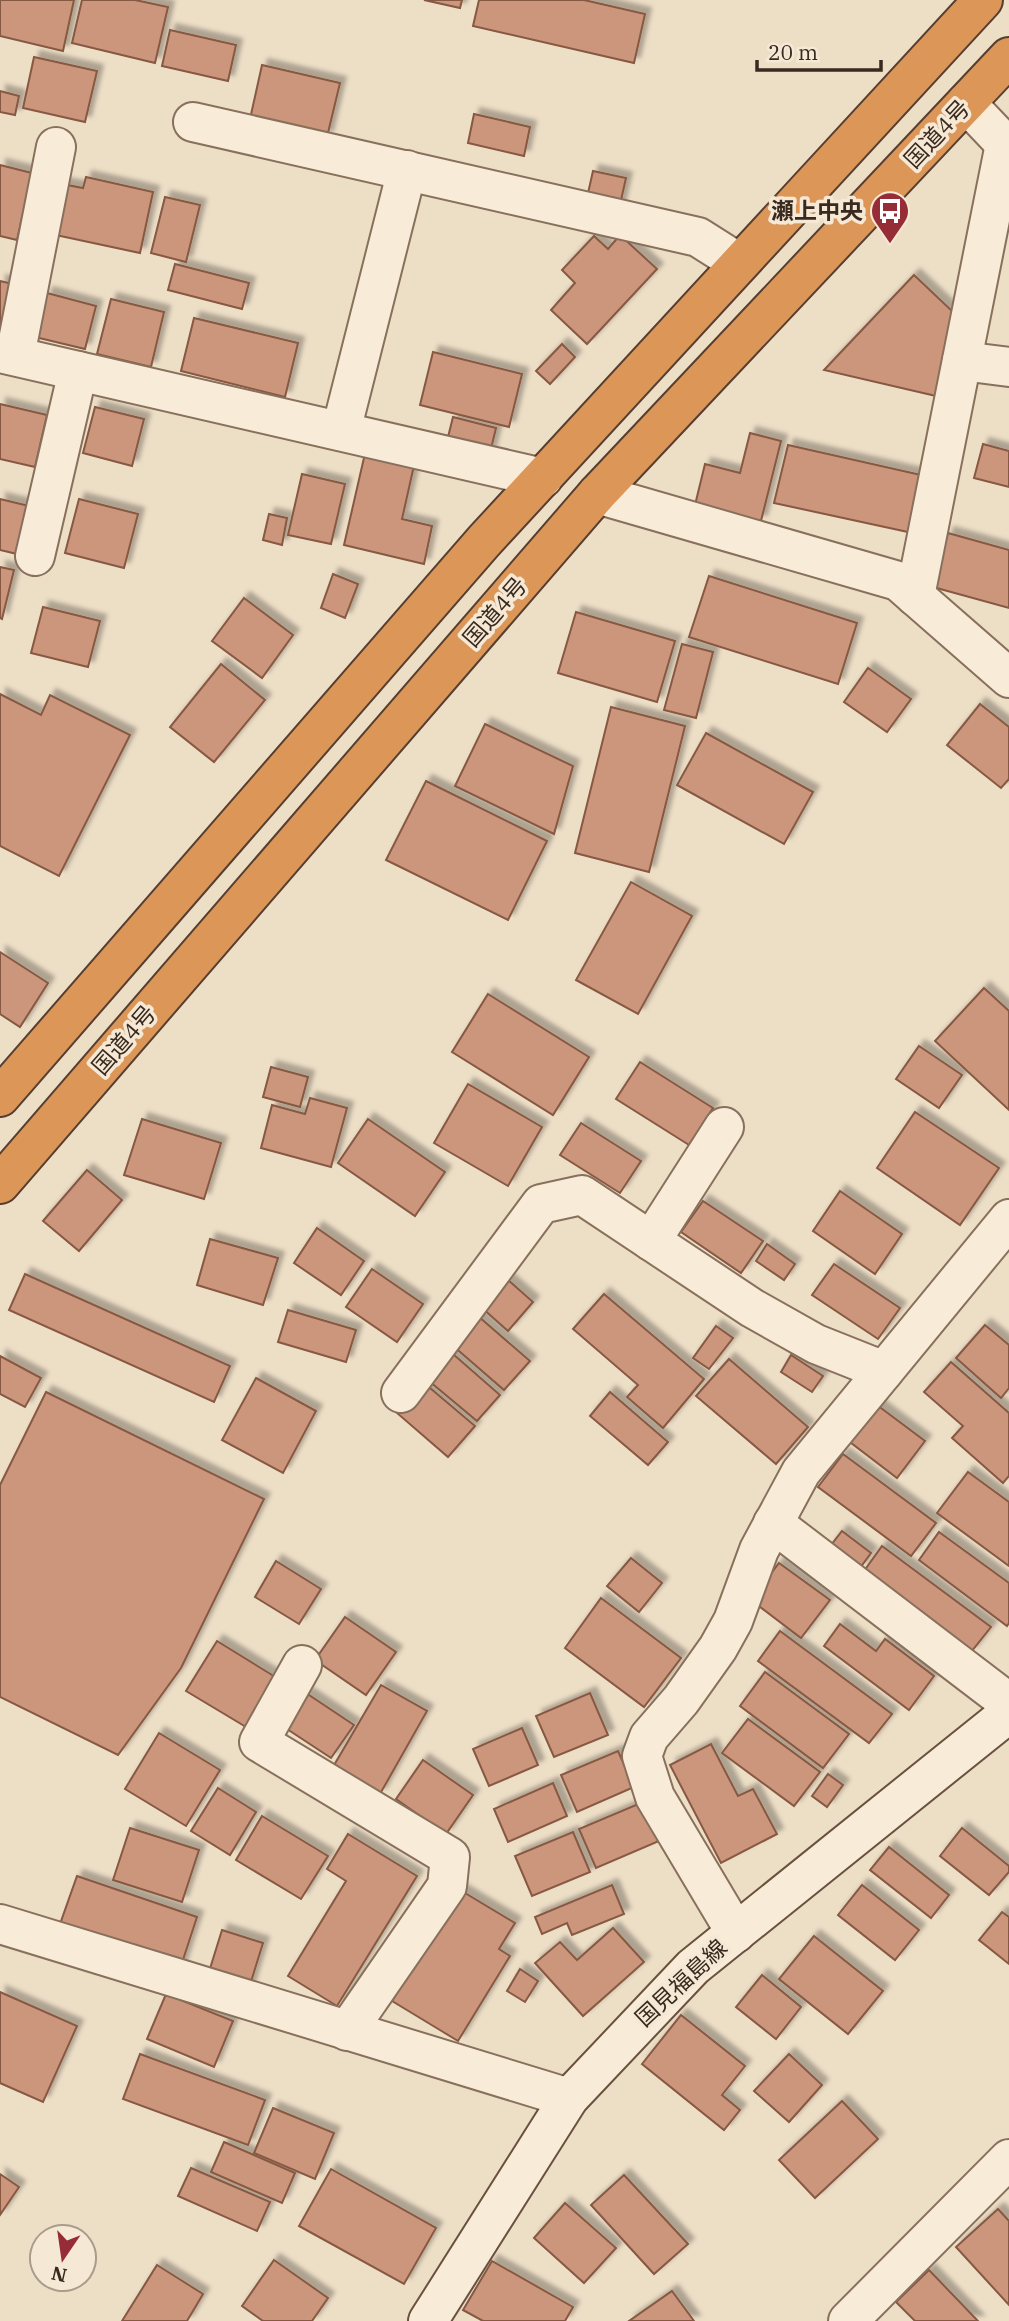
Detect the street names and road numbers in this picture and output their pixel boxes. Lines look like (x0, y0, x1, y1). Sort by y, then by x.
street label: 国道4号 (897, 93, 975, 174)
street label: 国道4号 (456, 570, 533, 652)
street label: 国道4号 (85, 998, 162, 1080)
street label: 国見福島線 (628, 1932, 733, 2032)

